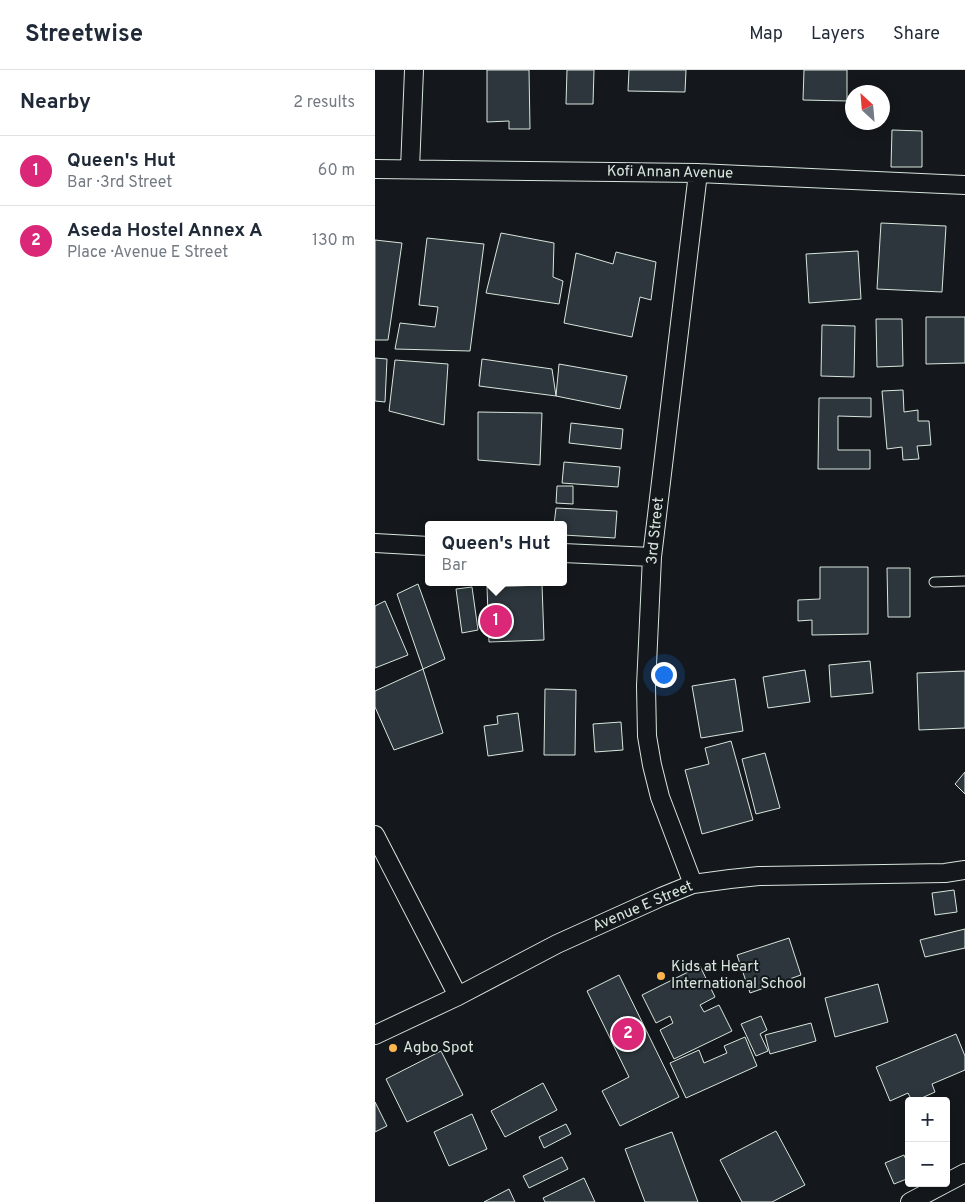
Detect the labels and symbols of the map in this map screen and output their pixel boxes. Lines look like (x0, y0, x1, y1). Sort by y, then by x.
north arrow (845, 85, 890, 130)
street label: Kofi Annan Avenue (607, 162, 733, 184)
street label: 3rd Street (643, 496, 669, 566)
pin: 1 (480, 602, 512, 640)
your location (651, 662, 677, 688)
street label: Avenue E Street (590, 877, 696, 937)
place label: Kids at Heart International School (671, 958, 806, 994)
marker: Kids at Heart International School (655, 970, 667, 982)
pin: 2 (612, 1015, 644, 1053)
place label: Agbo Spot (403, 1039, 474, 1058)
marker: Agbo Spot (387, 1042, 399, 1054)

